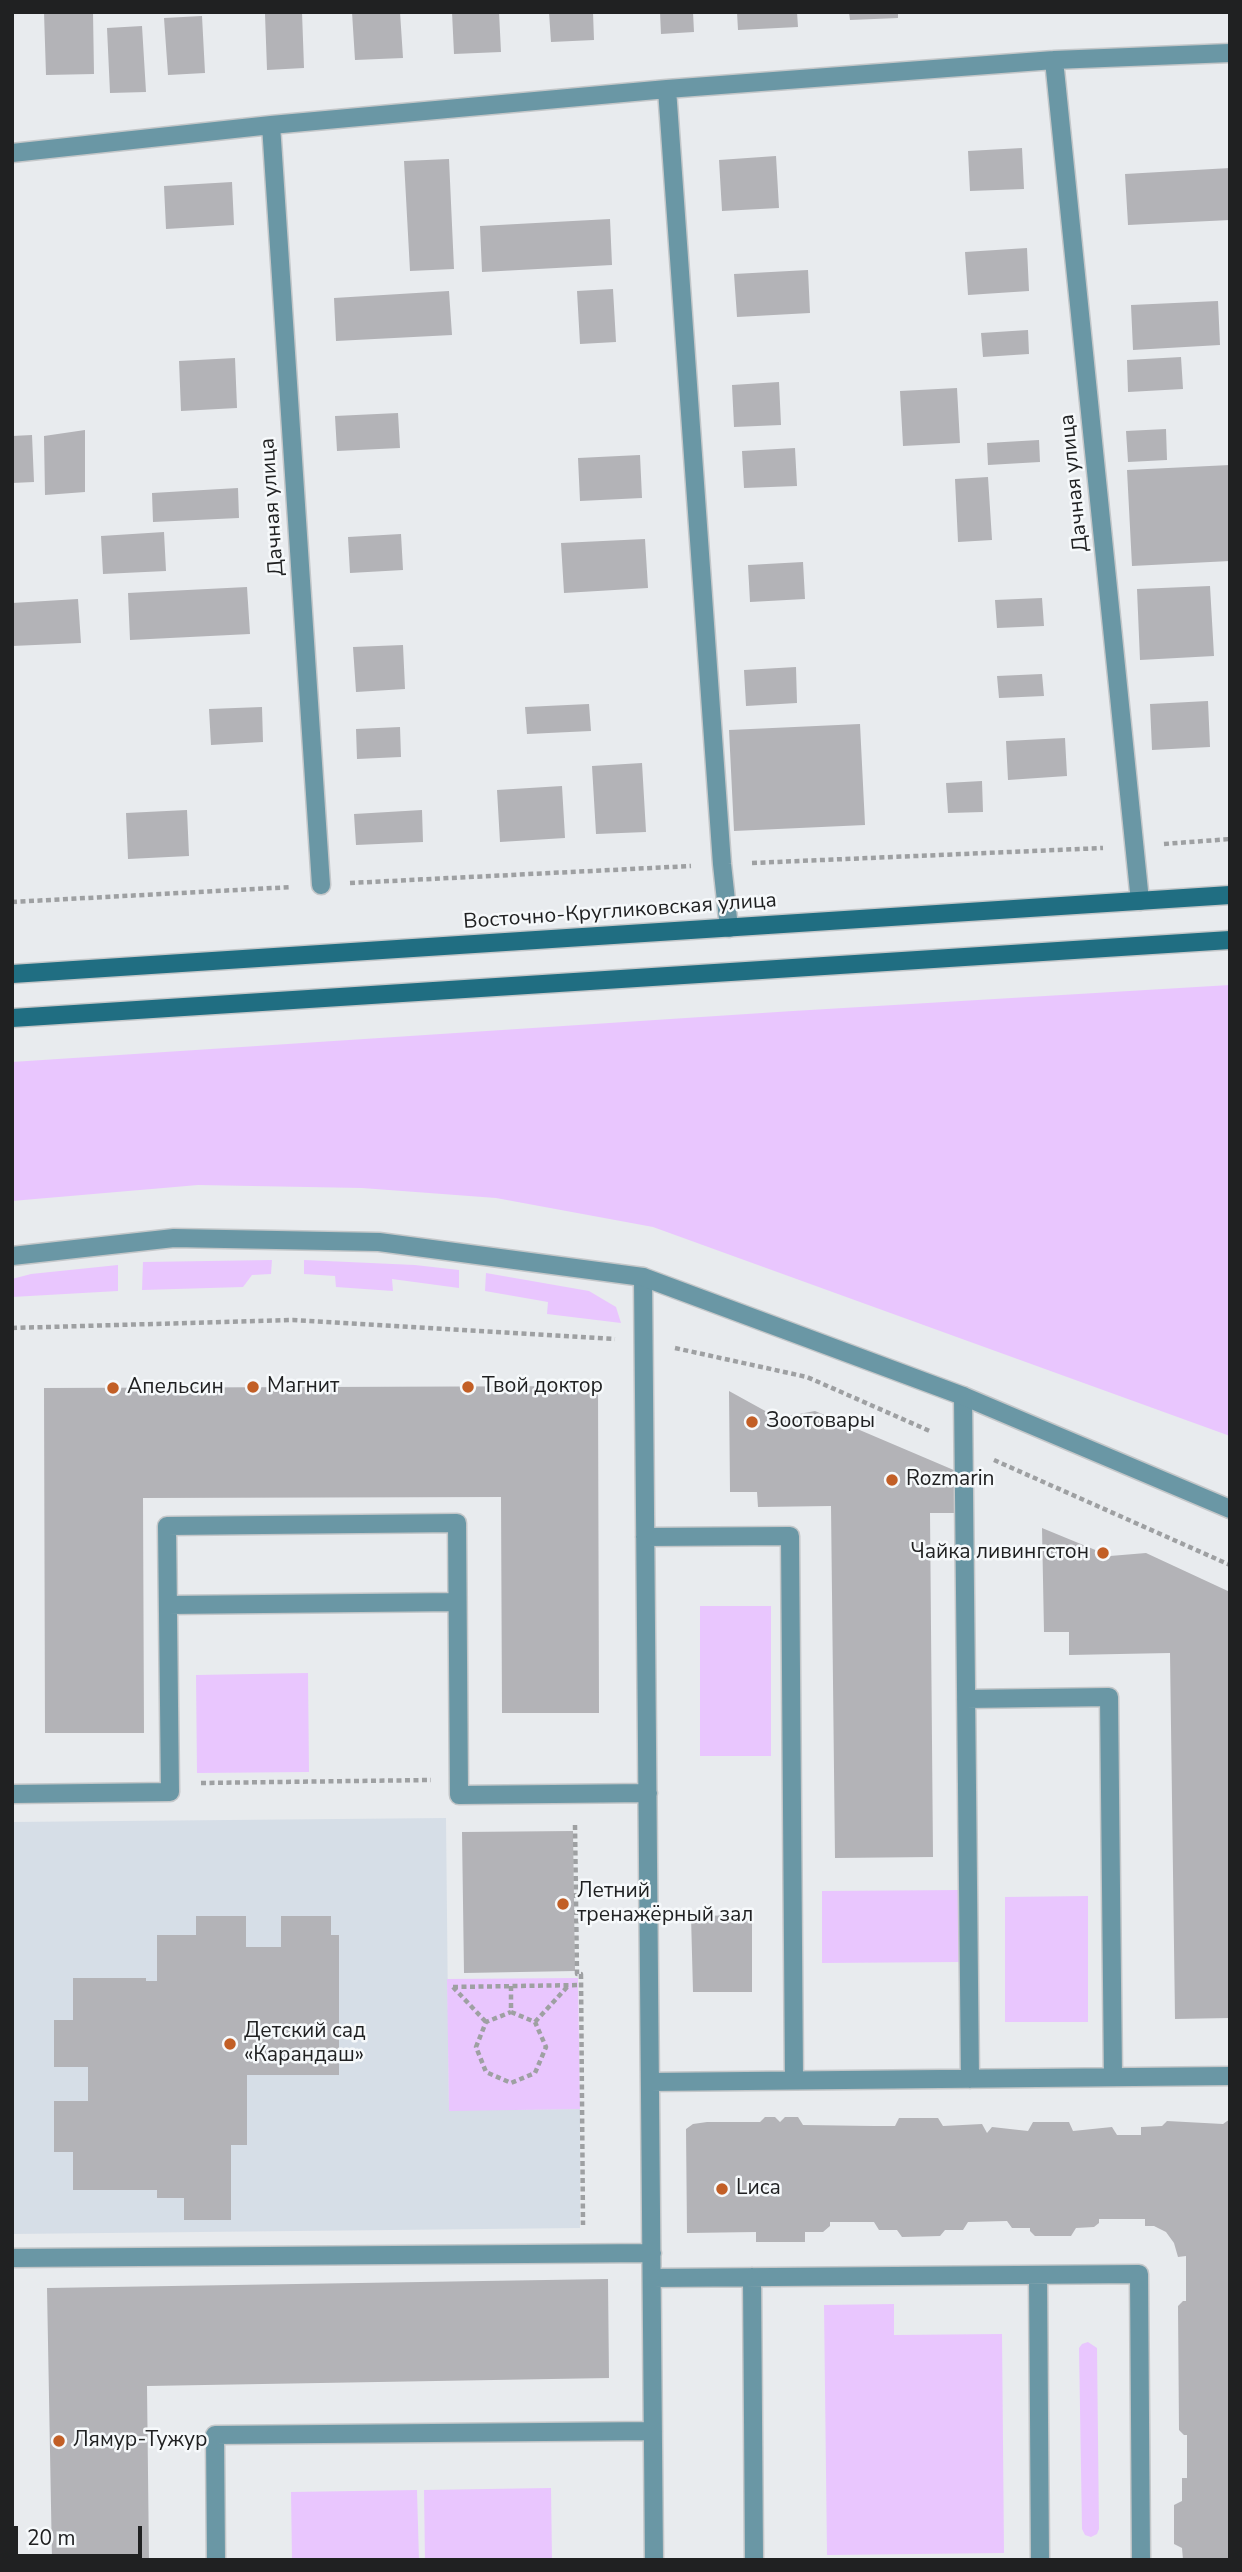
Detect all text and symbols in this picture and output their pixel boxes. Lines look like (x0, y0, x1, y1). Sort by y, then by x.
street label: Дачная улица (1055, 413, 1095, 553)
street label: Дачная улица (256, 437, 290, 577)
street label: Восточно-Кругликовская улица (462, 888, 778, 936)
place label: Магнит (267, 1374, 339, 1400)
place label: Твой доктор (482, 1374, 603, 1400)
place label: Апельсин (127, 1375, 224, 1401)
marker: Магнит (245, 1379, 261, 1395)
marker: Твой доктор (460, 1379, 476, 1395)
marker: Апельсин (105, 1380, 121, 1396)
place label: Зоотовары (766, 1409, 875, 1435)
marker: Зоотовары (744, 1414, 760, 1430)
place label: Rozmarin (906, 1467, 994, 1493)
marker: Rozmarin (884, 1472, 900, 1488)
place label: Чайка ливингстон (910, 1540, 1089, 1566)
marker: Чайка ливингстон (1095, 1545, 1111, 1561)
place label: Летний тренажёрный зал (577, 1879, 753, 1929)
marker: Летний тренажёрный зал (555, 1896, 571, 1912)
place label: Детский сад «Карандаш» (244, 2019, 366, 2069)
marker: Детский сад «Карандаш» (222, 2036, 238, 2052)
place label: Lиса (736, 2176, 781, 2202)
marker: Lиса (714, 2181, 730, 2197)
place label: Лямур-Тужур (73, 2428, 207, 2454)
marker: Лямур-Тужур (51, 2433, 67, 2449)
scale bar (18, 2512, 145, 2556)
text: 20 m (27, 2524, 76, 2552)

